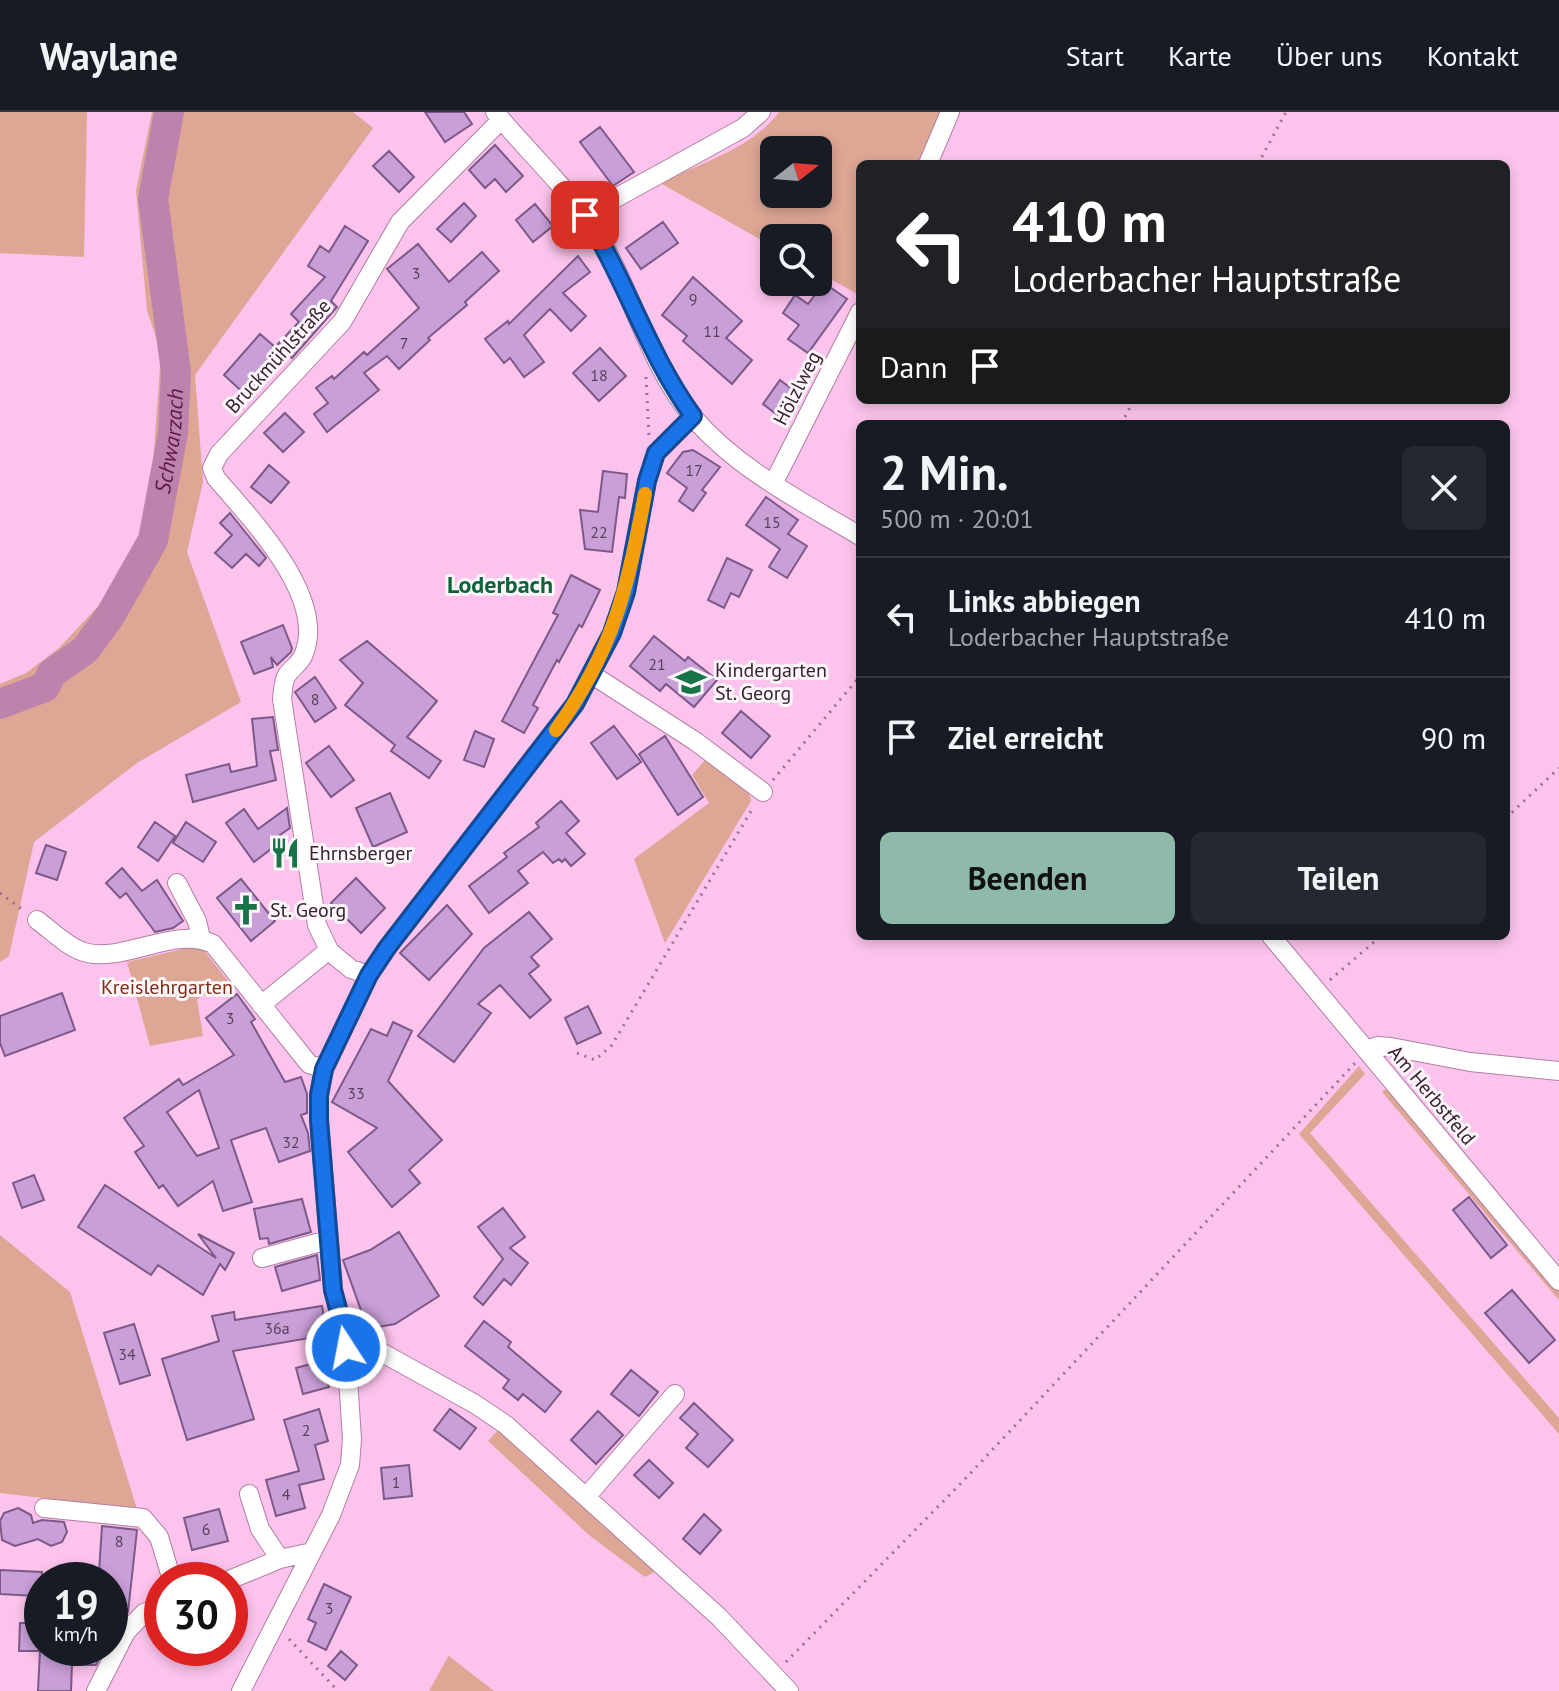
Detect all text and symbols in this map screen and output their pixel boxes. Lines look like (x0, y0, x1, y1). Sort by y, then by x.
text: Waylane (40, 31, 178, 80)
text: Start (1066, 37, 1124, 74)
text: Karte (1168, 37, 1232, 74)
text: Über uns (1276, 37, 1383, 74)
text: Kontakt (1427, 37, 1519, 74)
north arrow (760, 136, 832, 208)
map controls (760, 136, 832, 296)
pin (551, 181, 619, 249)
text: 410 m (1012, 185, 1167, 257)
icon: left (880, 192, 984, 296)
icon: arrive (563, 193, 607, 237)
button: search (760, 224, 832, 296)
text: Loderbacher Hauptstraße (1012, 255, 1401, 302)
house number: 3 (412, 263, 420, 283)
house number: 9 (689, 289, 697, 309)
street label: Bruckmühlstraße (220, 293, 336, 419)
house number: 11 (703, 321, 721, 341)
house number: 7 (400, 333, 408, 353)
icon: arrive (963, 344, 1007, 388)
street label: Hölzlweg (767, 346, 827, 430)
text: Dann (880, 347, 947, 386)
house number: 18 (590, 365, 608, 385)
water label: Schwarzach (148, 388, 189, 496)
text: 2 Min. (880, 441, 1009, 503)
button: close (1402, 446, 1486, 530)
house number: 17 (685, 460, 703, 480)
text: 500 m · 20:01 (880, 502, 1034, 535)
house number: 15 (763, 512, 781, 532)
house number: 22 (590, 522, 608, 542)
district label: Loderbach (447, 569, 553, 600)
text: Links abbiegen (948, 581, 1141, 620)
icon: left (880, 595, 924, 639)
text: 410 m (1405, 598, 1486, 637)
text: Loderbacher Hauptstraße (948, 620, 1229, 653)
house number: 21 (648, 654, 666, 674)
place label: Kindergarten St. Georg (715, 657, 827, 706)
school or university icon: Kindergarten St. Georg (674, 665, 708, 699)
house number: 8 (311, 689, 319, 709)
icon: arrive (880, 715, 924, 759)
text: Ziel erreicht (948, 718, 1103, 757)
text: 90 m (1421, 718, 1486, 757)
button: Beenden (880, 832, 1175, 924)
button: Teilen (1191, 832, 1486, 924)
restaurant icon: Ehrnsberger (268, 836, 302, 870)
place label: Ehrnsberger (309, 840, 412, 866)
church icon: St. Georg (229, 893, 263, 927)
place label: St. Georg (270, 897, 346, 923)
park label: Kreislehrgarten (101, 974, 233, 1000)
house number: 3 (226, 1008, 234, 1028)
street label: Am Herbstfeld (1383, 1040, 1481, 1150)
house number: 33 (347, 1083, 365, 1103)
house number: 32 (282, 1132, 300, 1152)
position arrow (304, 1306, 388, 1390)
house number: 36a (264, 1318, 290, 1338)
house number: 34 (118, 1344, 136, 1364)
house number: 2 (302, 1420, 310, 1440)
house number: 1 (392, 1472, 400, 1492)
house number: 4 (282, 1484, 291, 1504)
house number: 6 (202, 1519, 210, 1539)
house number: 8 (115, 1531, 123, 1551)
speed limit sign: 30 (144, 1562, 248, 1666)
text: 19 (53, 1578, 99, 1630)
house number: 3 (325, 1598, 333, 1618)
text: km/h (54, 1621, 98, 1647)

